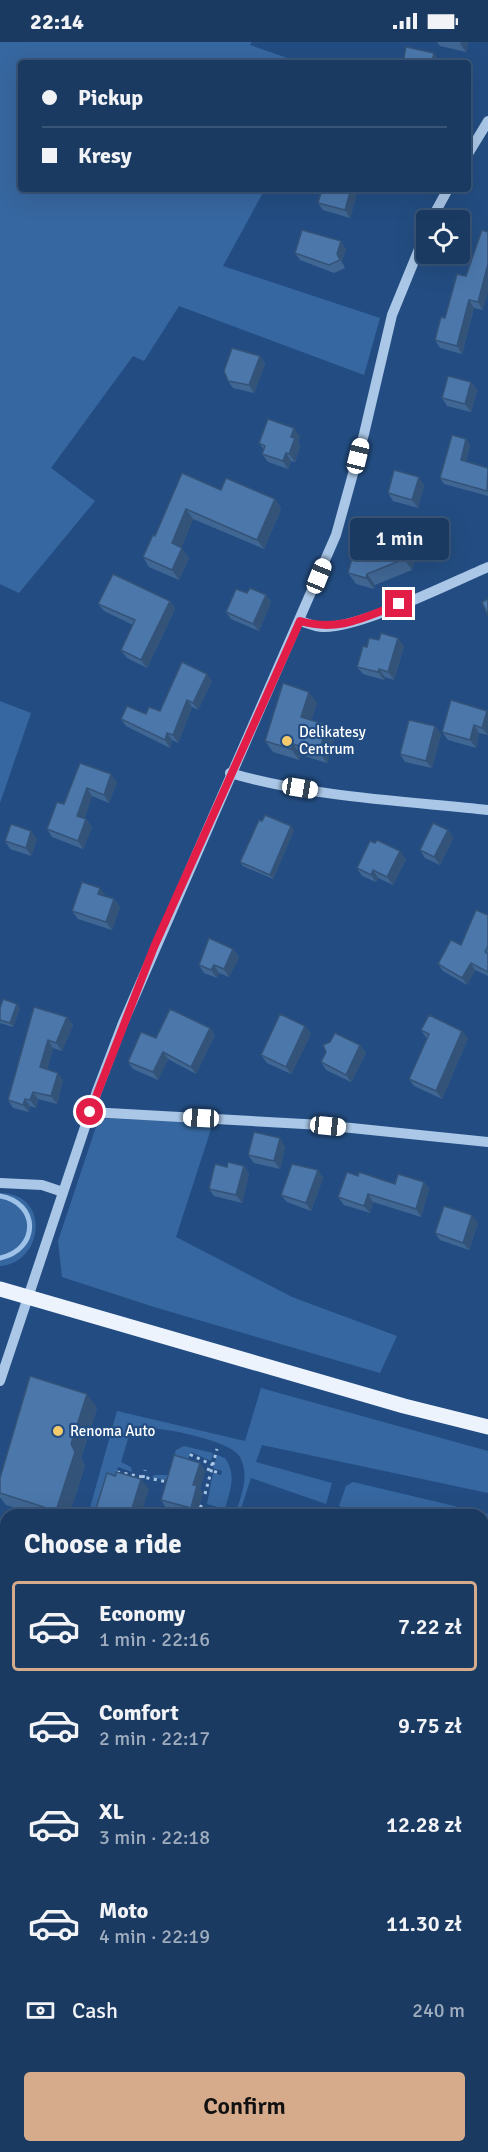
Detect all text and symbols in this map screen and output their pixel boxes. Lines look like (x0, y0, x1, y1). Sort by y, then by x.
text: 22:14 (30, 8, 84, 35)
text: Pickup (78, 84, 143, 111)
text: Kresy (78, 142, 132, 169)
map controls (416, 210, 470, 264)
button: locate (416, 210, 470, 264)
car (345, 436, 371, 476)
callout: 1 min (350, 517, 448, 559)
text: 1 min (376, 526, 423, 551)
car (304, 556, 334, 596)
route end (385, 590, 412, 617)
place label: Delikatesy Centrum (299, 723, 366, 758)
marker: Delikatesy Centrum (280, 734, 294, 748)
car (281, 776, 319, 800)
route start (76, 1098, 103, 1125)
car (183, 1108, 219, 1128)
car (309, 1115, 347, 1137)
place label: Renoma Auto (70, 1422, 155, 1440)
marker: Renoma Auto (51, 1424, 65, 1438)
text: Choose a ride (24, 1528, 182, 1561)
icon: car (27, 1599, 81, 1653)
text: Economy (99, 1600, 185, 1627)
text: 7.22 zł (398, 1613, 462, 1640)
text: 1 min · 22:16 (99, 1627, 210, 1652)
icon: car (27, 1698, 81, 1752)
text: Comfort (99, 1699, 179, 1726)
text: 9.75 zł (398, 1712, 462, 1739)
text: 2 min · 22:17 (99, 1726, 210, 1751)
icon: car (27, 1797, 81, 1851)
text: XL (99, 1798, 124, 1825)
text: 12.28 zł (386, 1811, 462, 1838)
text: 3 min · 22:18 (99, 1825, 210, 1850)
icon: car (27, 1896, 81, 1950)
text: Moto (99, 1897, 148, 1924)
text: 11.30 zł (386, 1910, 462, 1937)
text: 4 min · 22:19 (99, 1924, 210, 1949)
icon: cash (24, 1994, 57, 2027)
text: Cash (72, 1997, 118, 2024)
text: 240 m (412, 1998, 465, 2023)
button: Confirm (24, 2072, 465, 2141)

